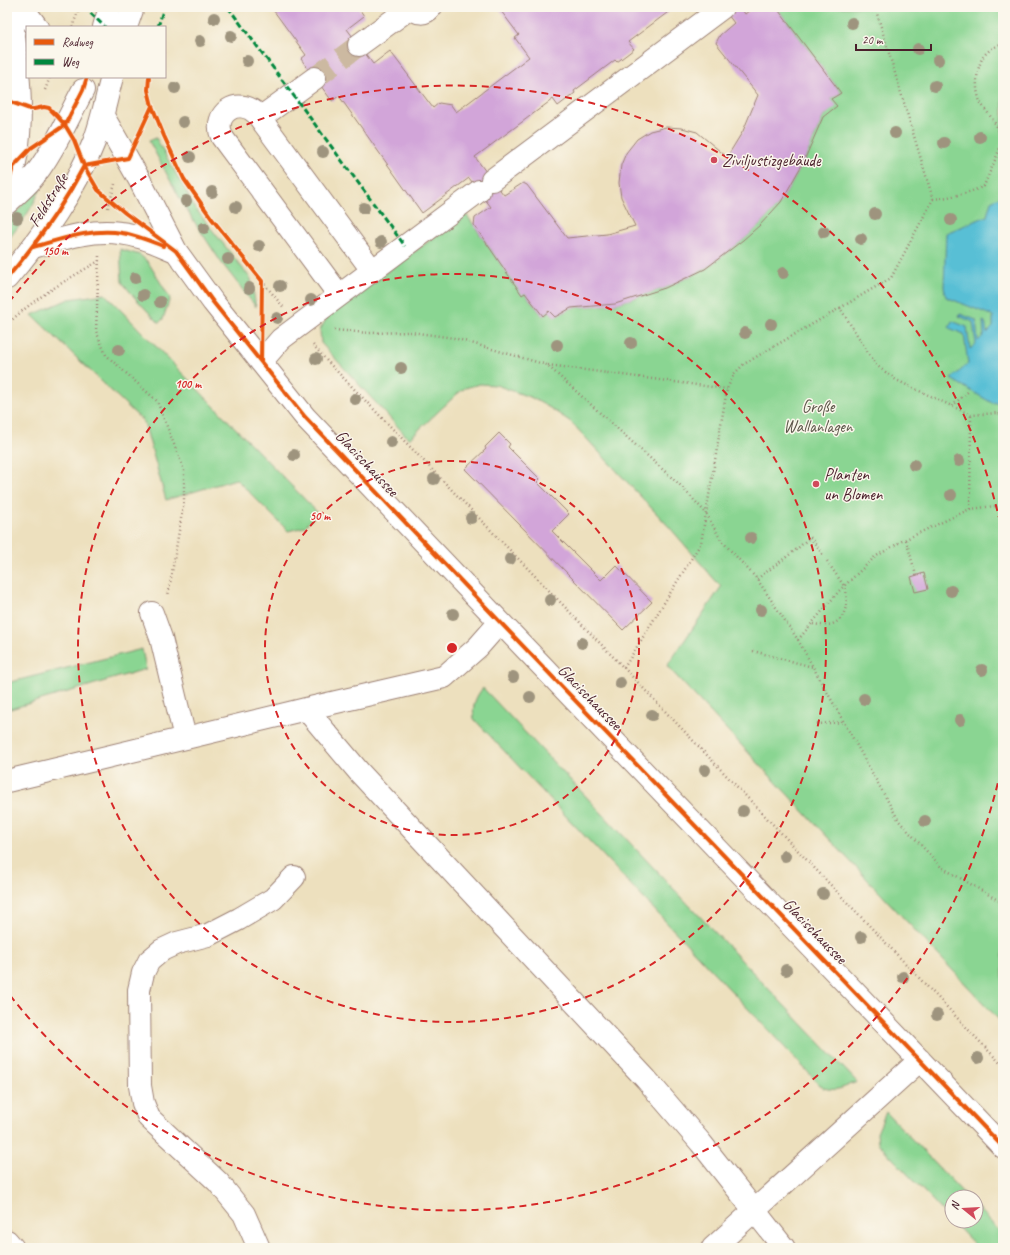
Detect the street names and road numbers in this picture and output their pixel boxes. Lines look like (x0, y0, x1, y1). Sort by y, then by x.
street label: Feldstraße (23, 168, 73, 231)
street label: Glacischaussee (331, 425, 404, 502)
street label: Glacischaussee (553, 660, 628, 735)
street label: Glacischaussee (778, 894, 853, 969)

